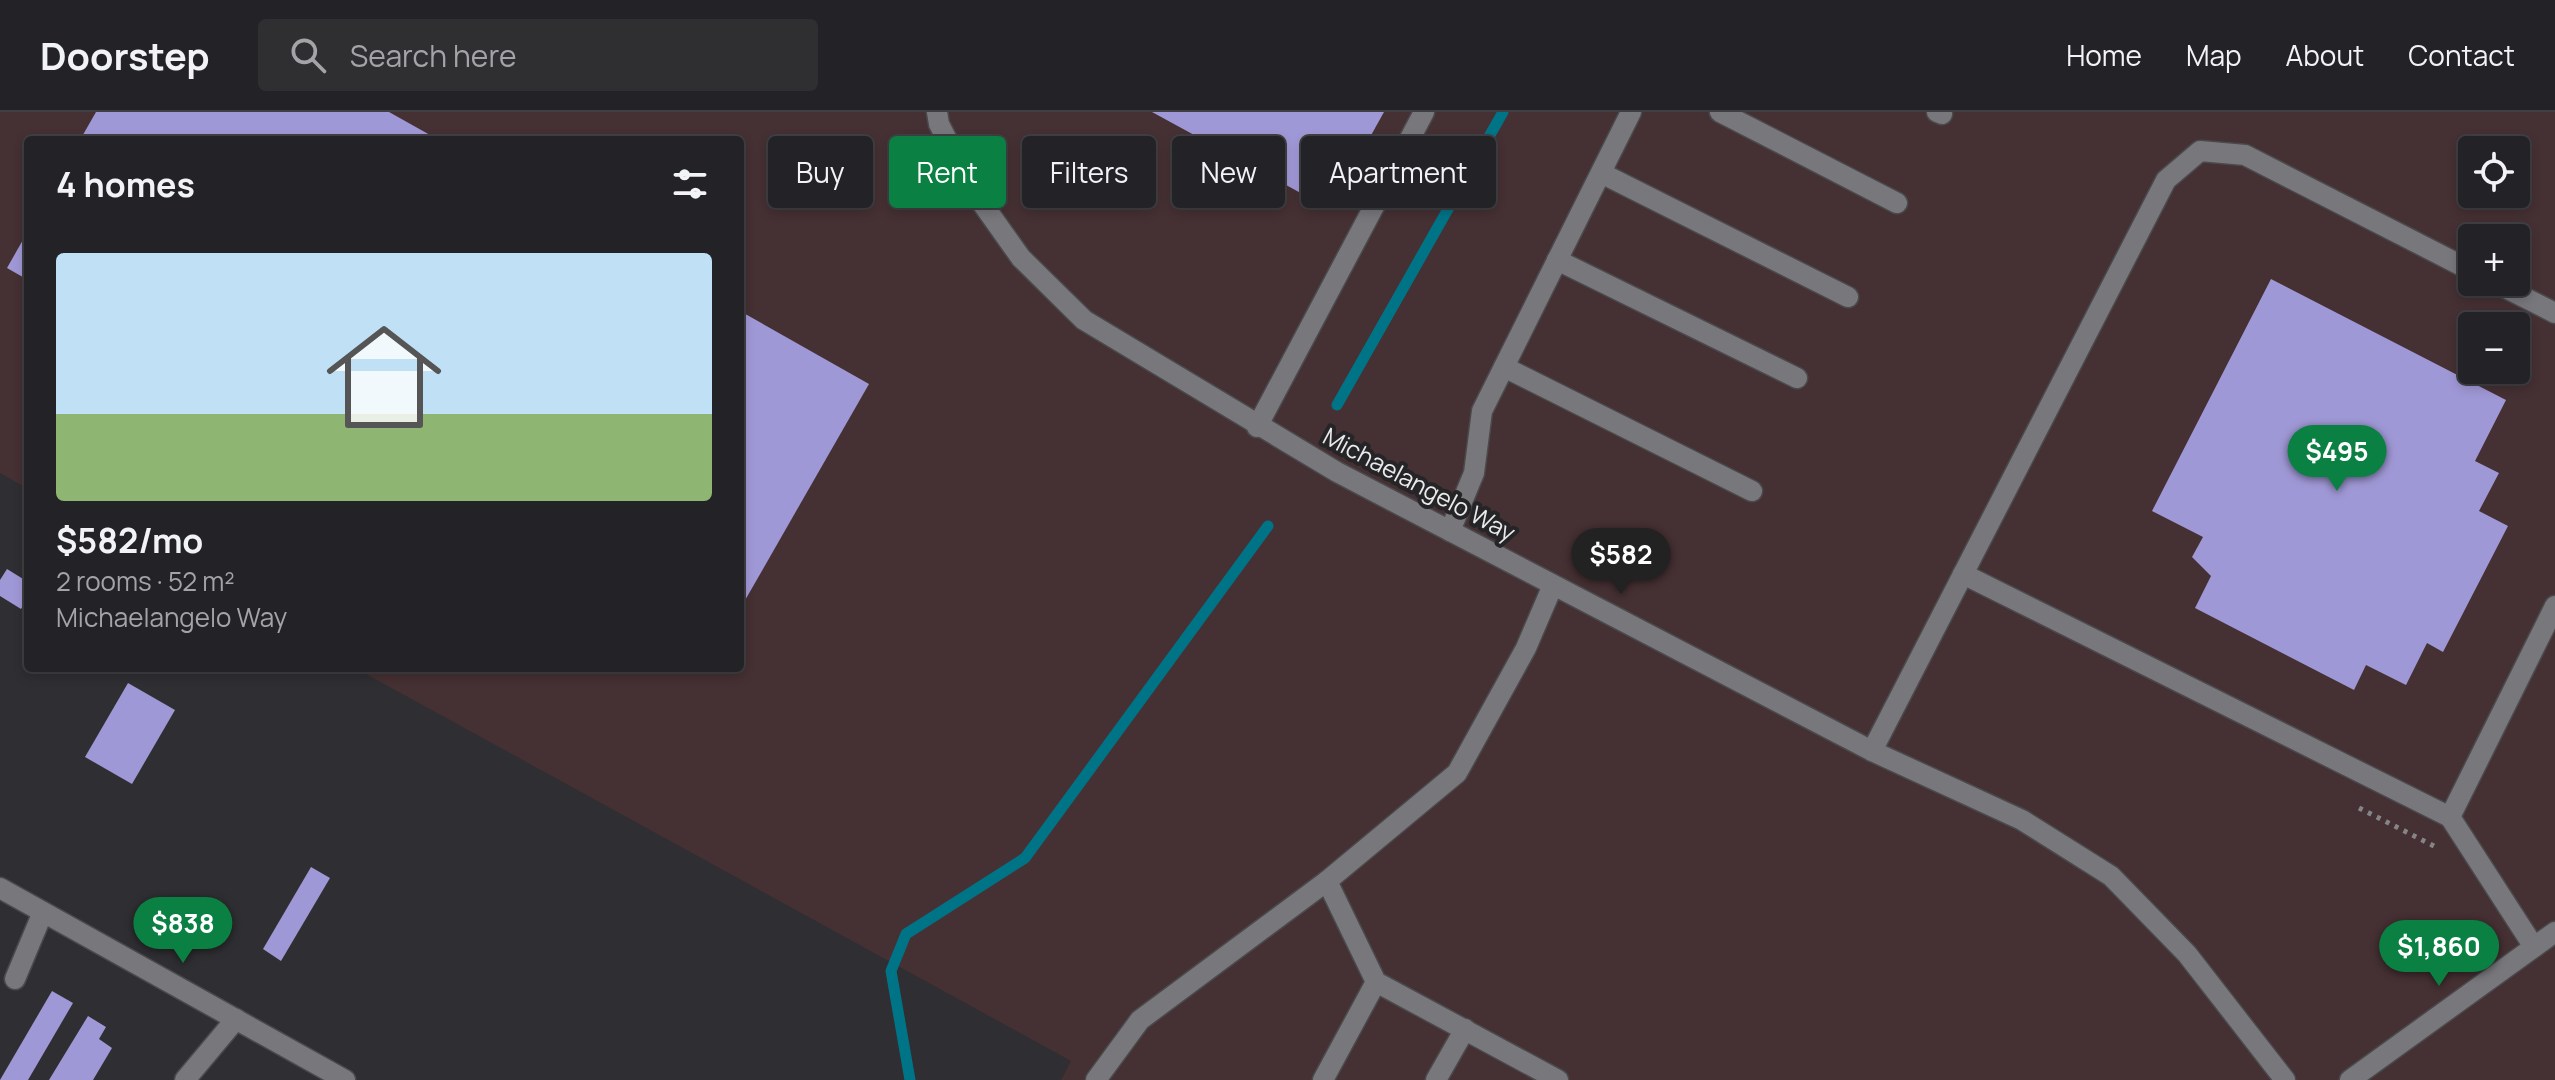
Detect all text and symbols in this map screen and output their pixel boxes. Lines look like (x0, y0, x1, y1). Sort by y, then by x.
search box (258, 19, 818, 91)
text: Doorstep (40, 29, 210, 81)
icon: search (286, 33, 330, 77)
text: Search here (350, 35, 516, 76)
text: Home (2066, 36, 2142, 74)
text: Map (2186, 36, 2242, 74)
text: About (2286, 36, 2364, 74)
text: Contact (2408, 36, 2515, 74)
chip: Buy (768, 136, 873, 208)
chip: Rent (889, 136, 1006, 208)
chip: Filters (1022, 136, 1156, 208)
chip: New (1172, 136, 1285, 208)
chip: Apartment (1301, 136, 1496, 208)
map controls (2458, 136, 2530, 384)
button: locate (2458, 136, 2530, 208)
text: 4 homes (56, 161, 195, 207)
icon: filters (668, 162, 712, 206)
button: + (2458, 224, 2530, 296)
icon: home (312, 305, 456, 449)
button: − (2458, 312, 2530, 384)
street label: Michaelangelo Way (1318, 419, 1522, 548)
pin: $495 (2290, 425, 2384, 493)
text: $495 (2306, 433, 2368, 469)
text: $582/mo (56, 517, 203, 563)
pin: $582 (1574, 528, 1668, 596)
text: $582 (1590, 536, 1652, 572)
text: 2 rooms · 52 m² (56, 563, 235, 599)
text: Michaelangelo Way (56, 599, 287, 635)
pin: $838 (136, 897, 230, 965)
text: $838 (151, 905, 215, 941)
pin: $1,860 (2374, 920, 2504, 988)
text: $1,860 (2397, 928, 2481, 964)

